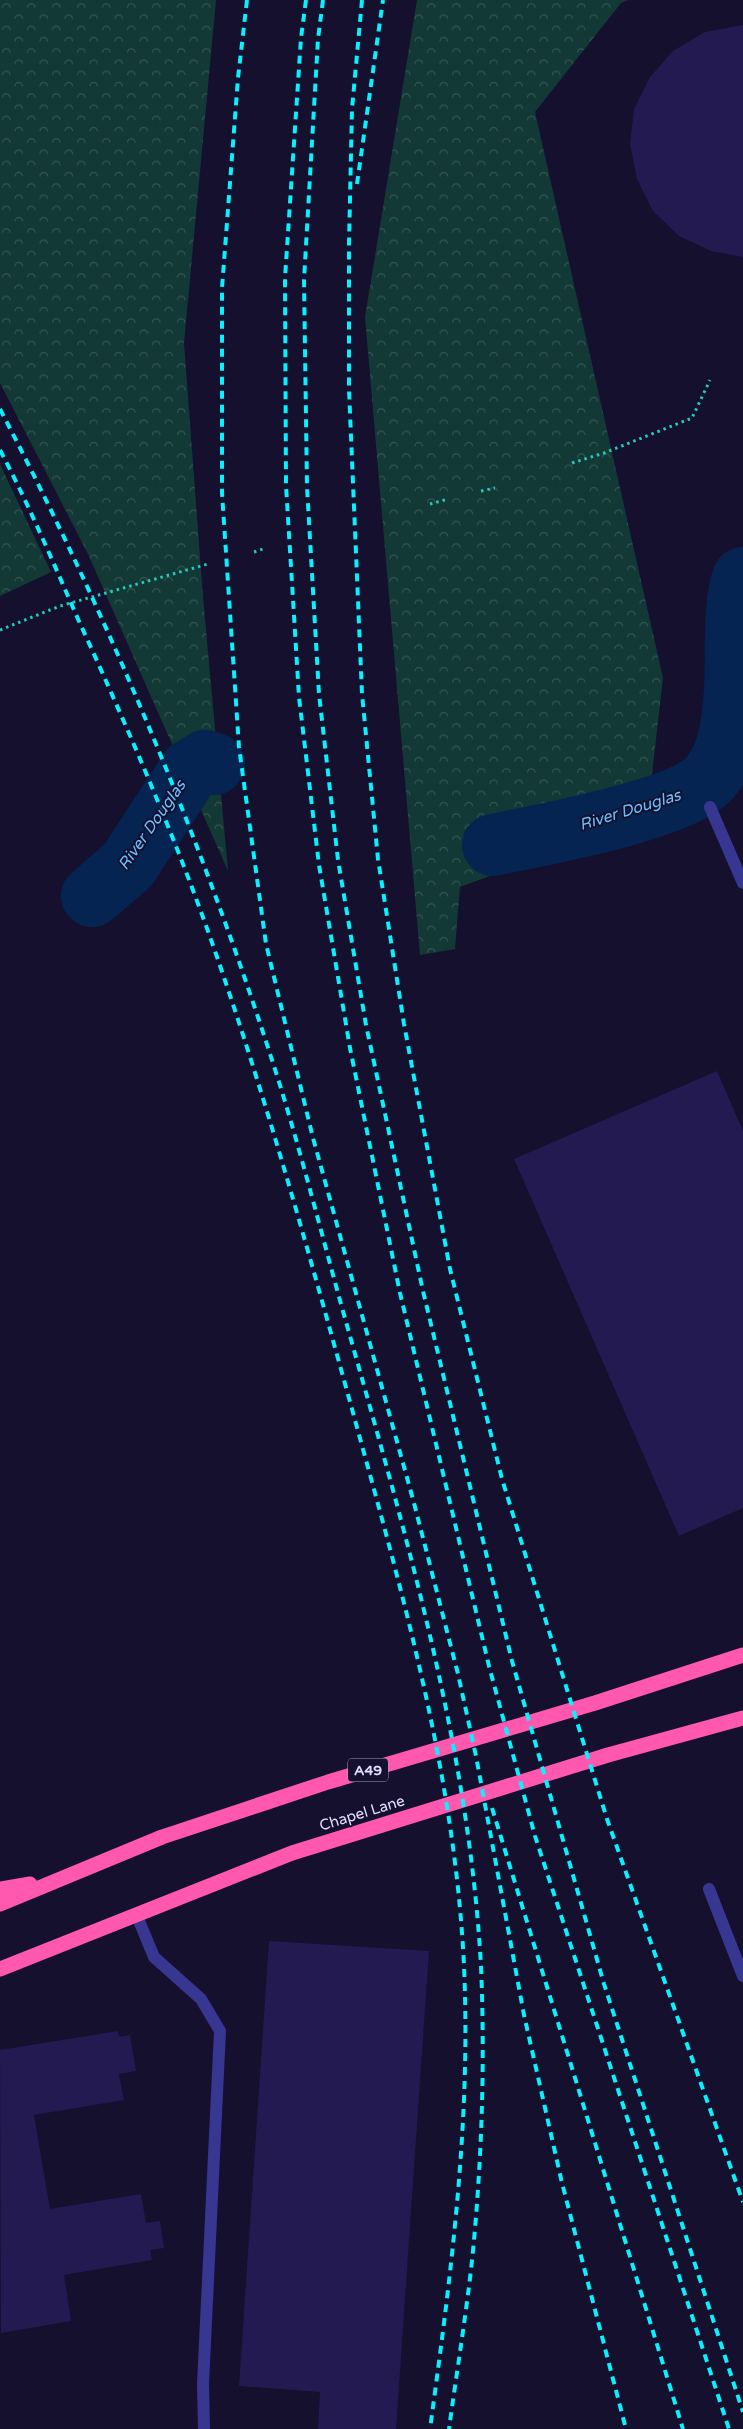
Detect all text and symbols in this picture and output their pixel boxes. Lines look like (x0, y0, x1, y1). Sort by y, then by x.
water label: River Douglas (114, 775, 191, 874)
water label: River Douglas (577, 785, 684, 835)
road number: A49 (348, 1758, 388, 1782)
street label: Chapel Lane (317, 1791, 407, 1835)

